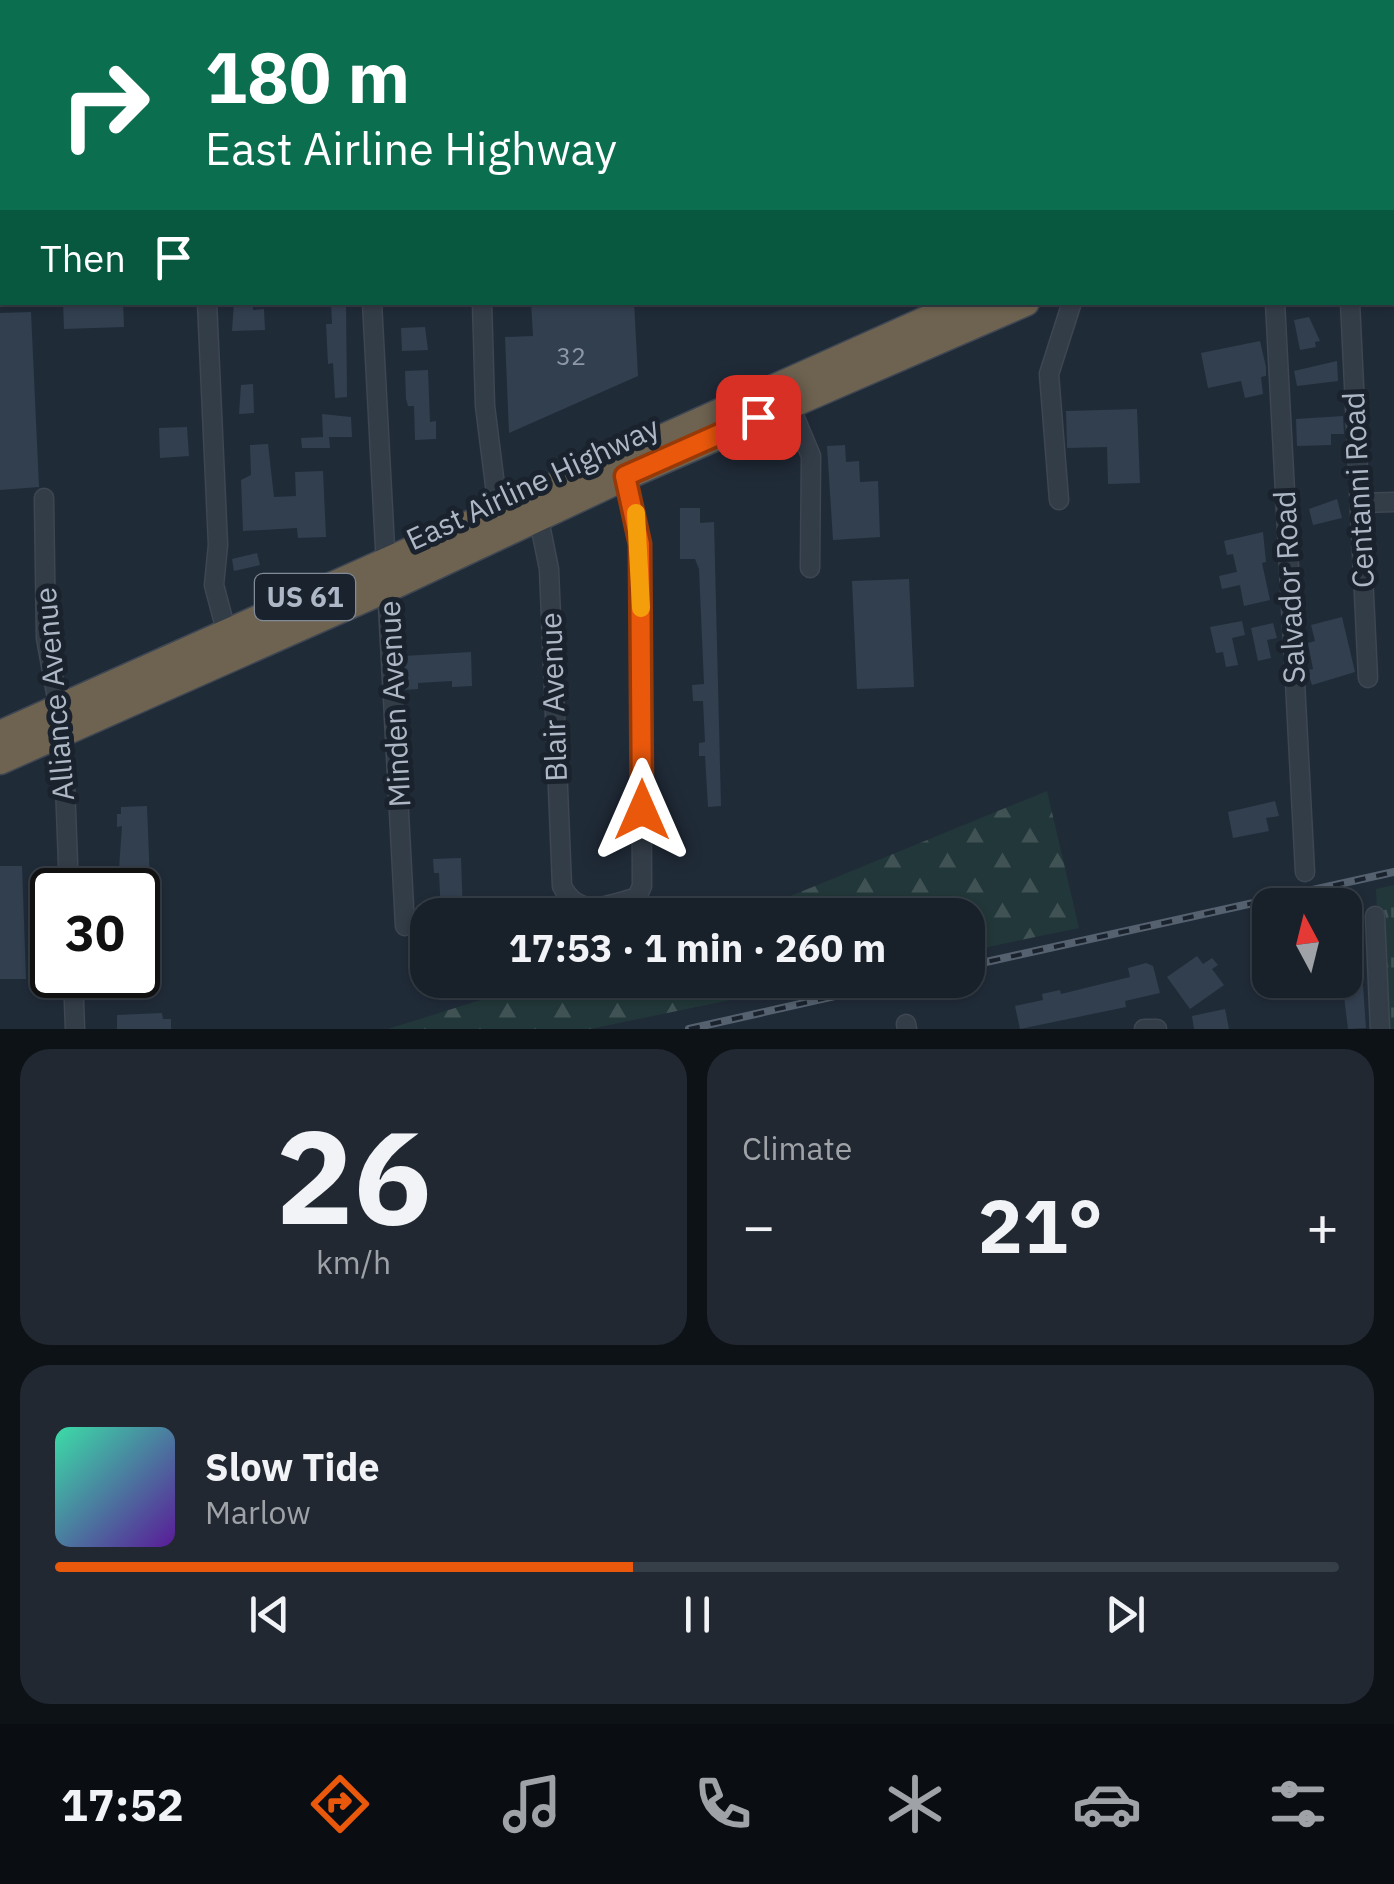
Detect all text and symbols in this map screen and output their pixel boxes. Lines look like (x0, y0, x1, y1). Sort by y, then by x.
text: 180 m (205, 31, 410, 122)
icon: right (40, 40, 170, 170)
text: East Airline Highway (205, 119, 617, 177)
icon: arrive (146, 230, 201, 285)
text: Then (40, 233, 126, 282)
house number: 32 (556, 339, 586, 372)
pin (716, 375, 801, 460)
icon: arrive (731, 390, 786, 445)
street label: Centanni Road (1333, 391, 1382, 589)
street label: East Airline Highway (400, 407, 665, 558)
street label: Salvador Road (1264, 490, 1313, 685)
road number: US 61 (255, 574, 355, 620)
street label: Alliance Avenue (25, 586, 82, 803)
street label: Minden Avenue (369, 600, 418, 808)
street label: Blair Avenue (530, 612, 575, 782)
position arrow (590, 758, 694, 862)
speed limit sign: 30 (30, 868, 160, 998)
north arrow (1252, 888, 1362, 998)
map controls (1252, 888, 1362, 998)
text: 17:53 · 1 min · 260 m (509, 923, 886, 972)
text: 26 (275, 1091, 432, 1260)
text: Climate (742, 1127, 852, 1169)
text: 21° (978, 1176, 1103, 1274)
text: − (742, 1190, 775, 1261)
text: + (1306, 1190, 1339, 1261)
text: km/h (316, 1241, 391, 1283)
text: Slow Tide (205, 1442, 380, 1491)
text: Marlow (205, 1491, 311, 1533)
icon: previous (242, 1587, 297, 1642)
icon: pause (670, 1587, 725, 1642)
icon: next (1098, 1587, 1153, 1642)
icon: directions (305, 1769, 375, 1839)
icon: music (497, 1769, 567, 1839)
icon: phone (688, 1769, 758, 1839)
icon: climate (880, 1769, 950, 1839)
icon: car (1072, 1769, 1142, 1839)
icon: filters (1263, 1769, 1333, 1839)
text: 17:52 (61, 1775, 184, 1833)

